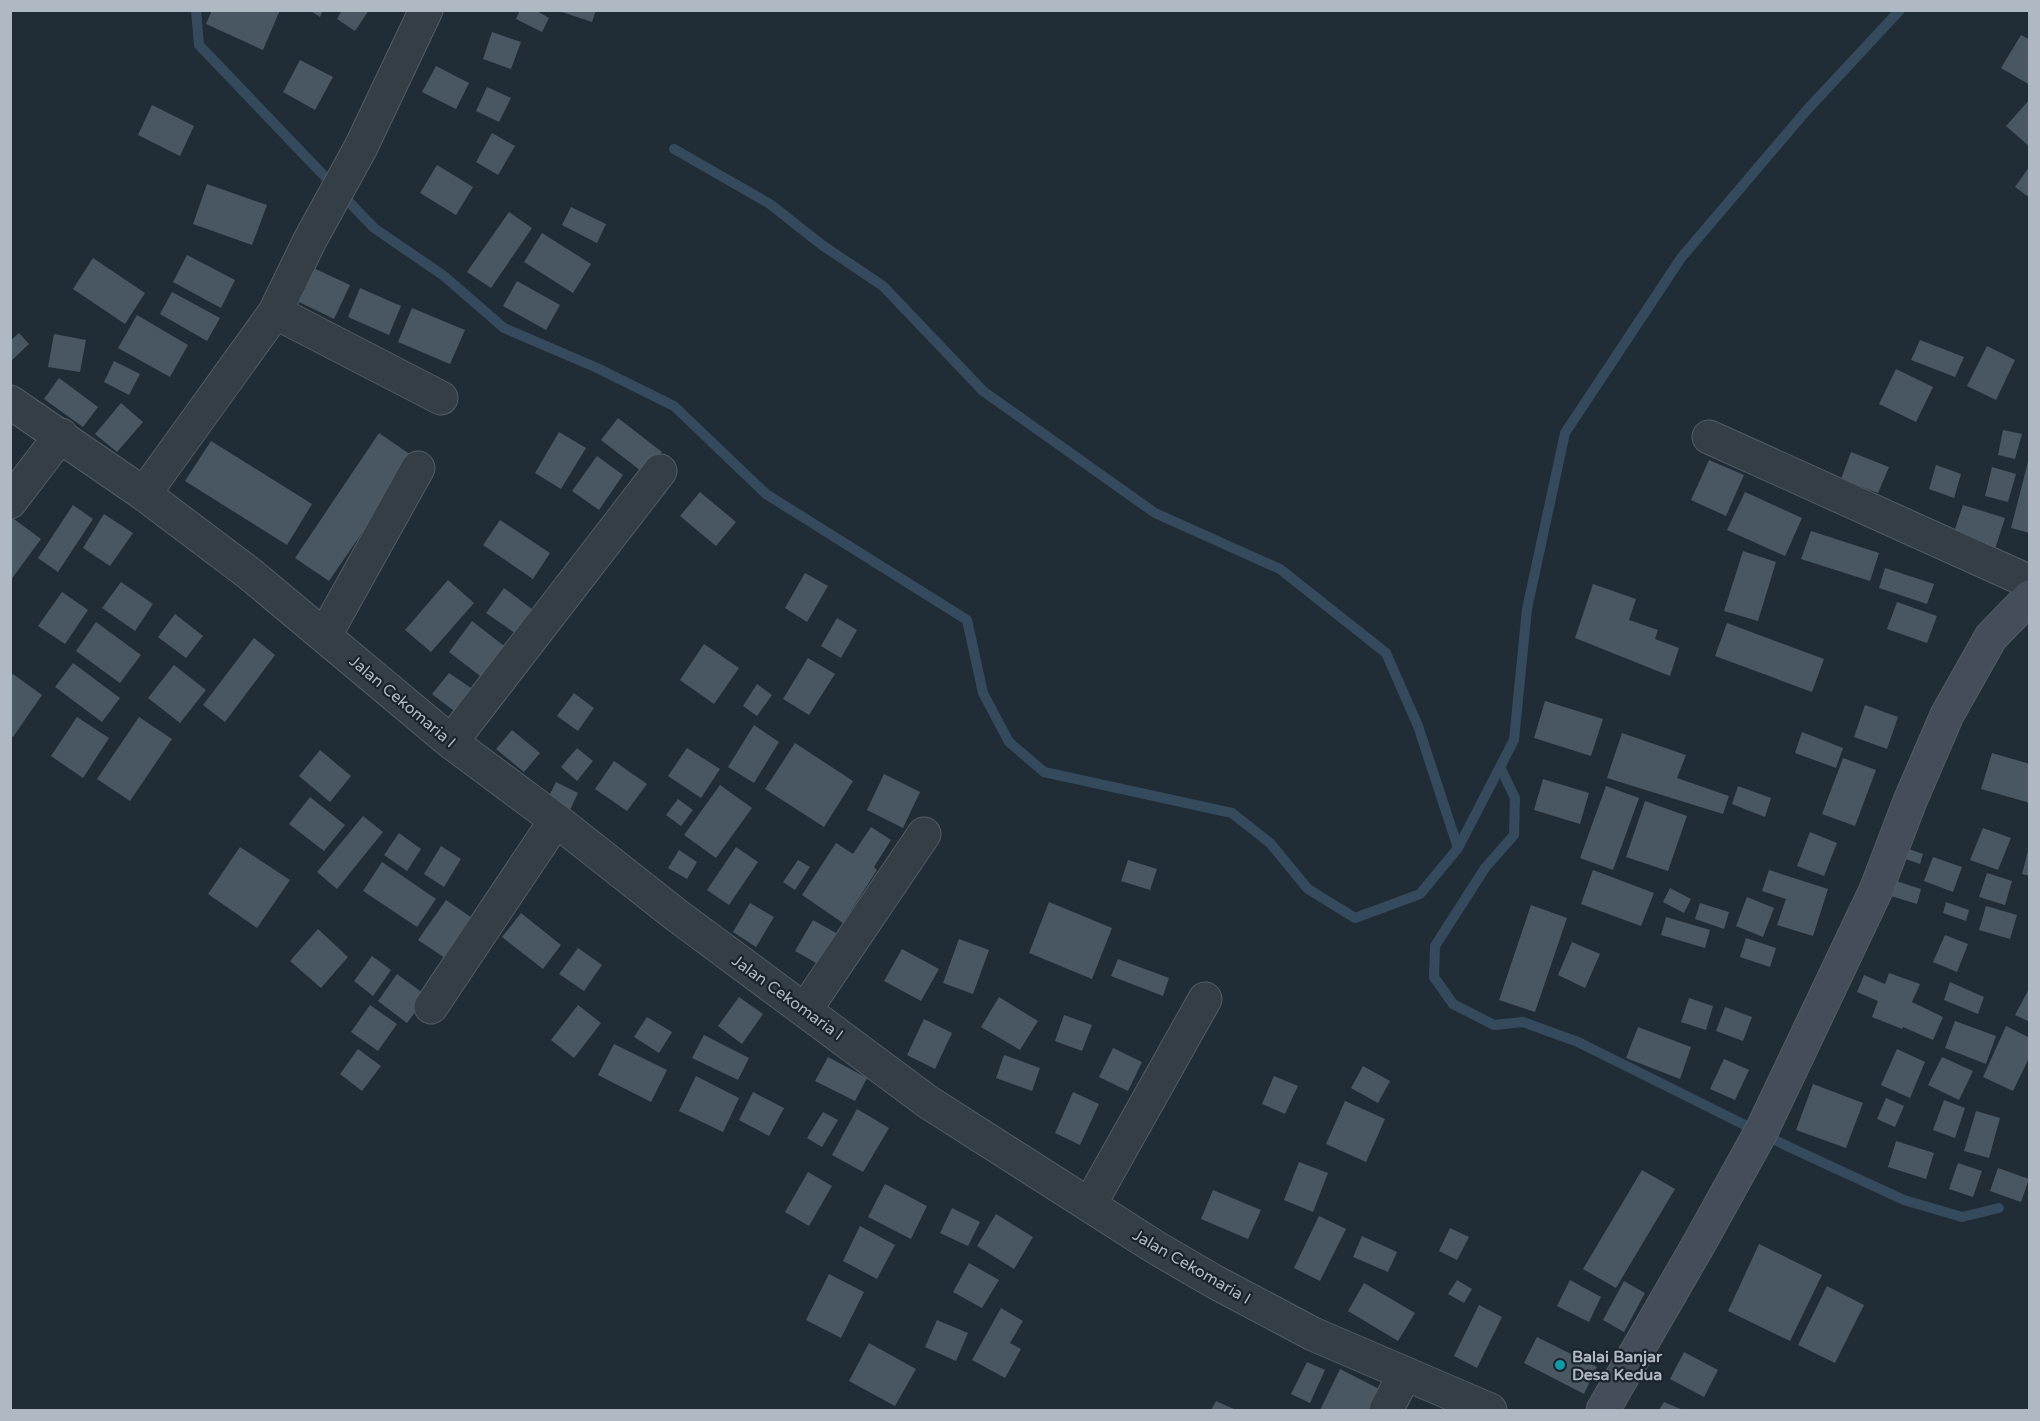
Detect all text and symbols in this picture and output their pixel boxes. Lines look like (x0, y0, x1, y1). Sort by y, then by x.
street label: Jalan Cekomaria I (345, 651, 460, 752)
street label: Jalan Cekomaria I (728, 951, 847, 1045)
street label: Jalan Cekomaria I (1129, 1225, 1254, 1309)
place label: Balai Banjar Desa Kedua (1572, 1347, 1663, 1385)
marker: Balai Banjar Desa Kedua (1553, 1358, 1567, 1372)

